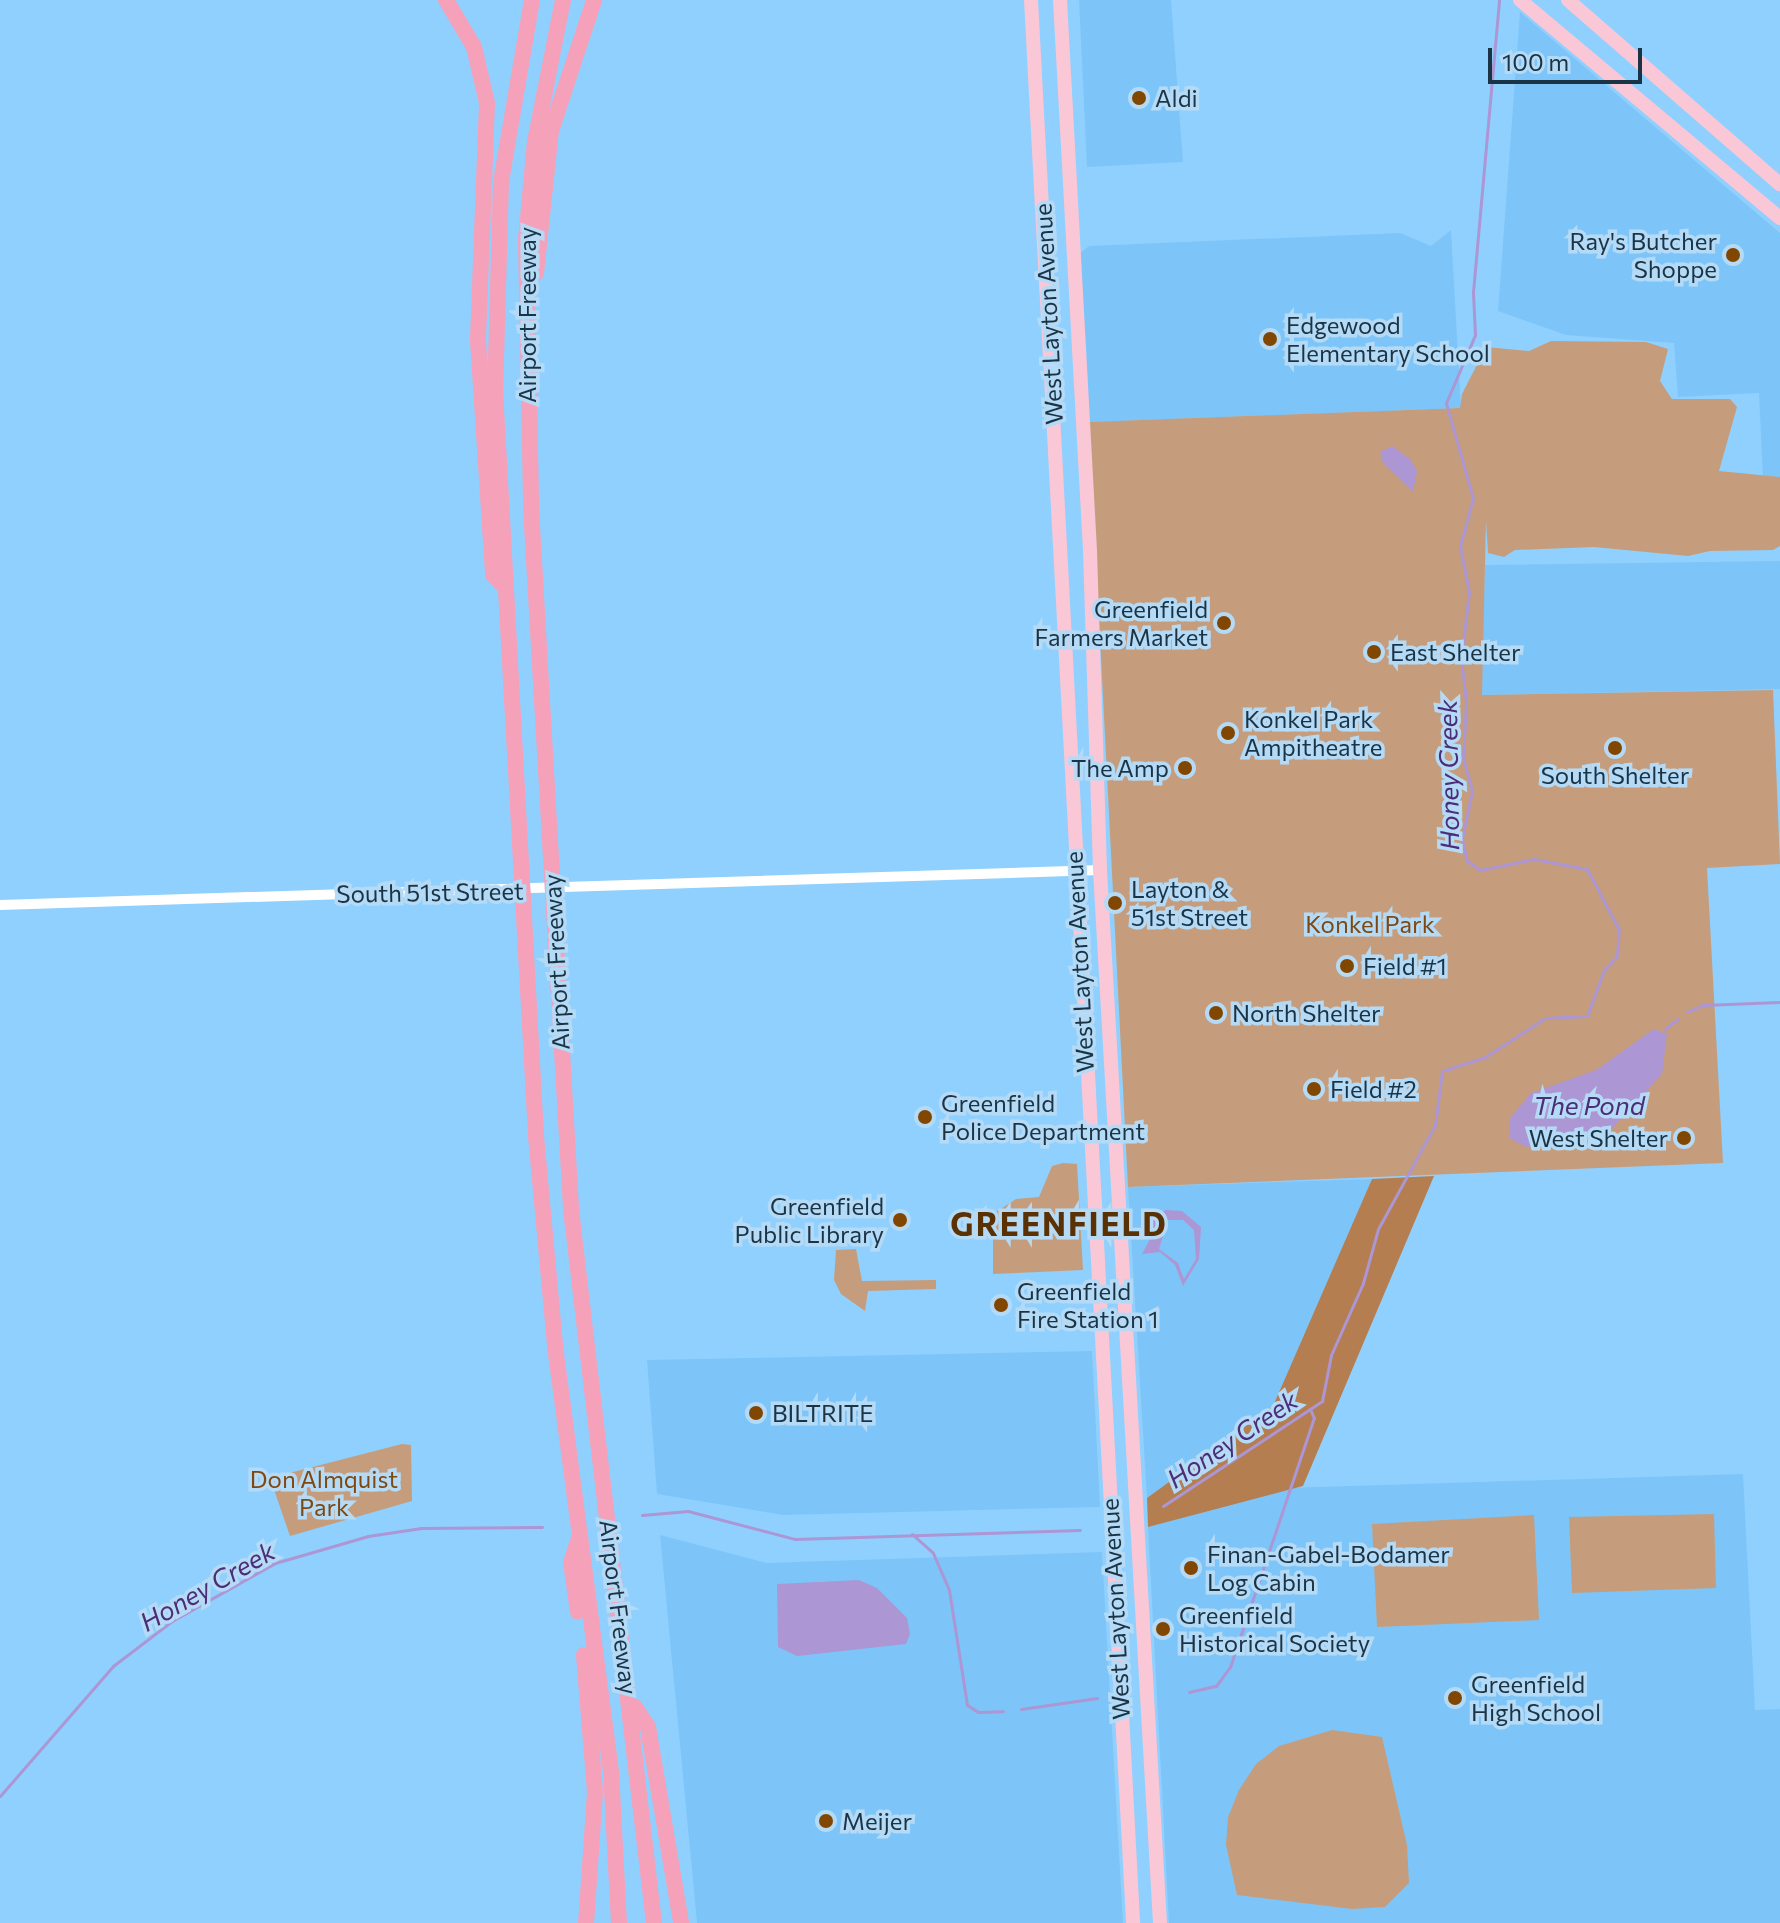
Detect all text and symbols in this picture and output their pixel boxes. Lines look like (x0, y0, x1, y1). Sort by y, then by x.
scale bar (1492, 32, 1646, 82)
text: 100 m (1502, 47, 1569, 76)
place label: Aldi (1155, 84, 1198, 112)
marker: Aldi (1130, 89, 1148, 107)
street label: West Layton Avenue (1028, 203, 1068, 425)
street label: Airport Freeway (513, 227, 541, 403)
place label: Ray's Butcher Shoppe (1569, 227, 1717, 283)
marker: Ray's Butcher Shoppe (1724, 246, 1742, 264)
place label: Edgewood Elementary School (1286, 311, 1490, 367)
marker: Edgewood Elementary School (1261, 330, 1279, 348)
place label: Greenfield Farmers Market (1035, 595, 1208, 651)
marker: Greenfield Farmers Market (1215, 614, 1233, 632)
place label: East Shelter (1390, 638, 1521, 666)
marker: East Shelter (1365, 643, 1383, 661)
water label: Honey Creek (1431, 699, 1465, 851)
place label: Konkel Park Ampitheatre (1244, 705, 1382, 761)
marker: Konkel Park Ampitheatre (1219, 724, 1237, 742)
marker: South Shelter (1606, 739, 1624, 757)
place label: The Amp (1071, 754, 1169, 782)
marker: The Amp (1176, 759, 1194, 777)
place label: South Shelter (1541, 761, 1689, 789)
street label: West Layton Avenue (1059, 851, 1099, 1073)
street label: Airport Freeway (537, 873, 575, 1051)
place label: Layton & 51st Street (1131, 875, 1248, 931)
street label: South 51st Street (336, 876, 524, 908)
marker: Layton & 51st Street (1106, 894, 1124, 912)
park label: Konkel Park (1305, 910, 1435, 938)
place label: Field #1 (1363, 952, 1447, 980)
marker: Field #1 (1338, 957, 1356, 975)
place label: North Shelter (1232, 999, 1381, 1027)
marker: North Shelter (1207, 1004, 1225, 1022)
place label: Field #2 (1330, 1075, 1417, 1103)
marker: Field #2 (1305, 1080, 1323, 1098)
place label: Greenfield Police Department (941, 1089, 1145, 1145)
water label: The Pond (1533, 1089, 1645, 1121)
marker: Greenfield Police Department (916, 1108, 934, 1126)
place label: West Shelter (1529, 1124, 1668, 1152)
marker: West Shelter (1675, 1129, 1693, 1147)
place label: Greenfield Public Library (735, 1192, 884, 1248)
district label: GREENFIELD (950, 1204, 1168, 1242)
marker: Greenfield Public Library (891, 1211, 909, 1229)
place label: Greenfield Fire Station 1 (1017, 1277, 1159, 1333)
marker: Greenfield Fire Station 1 (992, 1296, 1010, 1314)
water label: Honey Creek (1161, 1384, 1303, 1494)
place label: BILTRITE (772, 1399, 873, 1427)
marker: BILTRITE (747, 1404, 765, 1422)
park label: Don Almquist Park (250, 1465, 398, 1521)
street label: West Layton Avenue (1095, 1498, 1135, 1720)
street label: Airport Freeway (594, 1518, 644, 1696)
water label: Honey Creek (134, 1535, 280, 1637)
place label: Finan-Gabel-Bodamer Log Cabin (1207, 1540, 1450, 1596)
marker: Finan-Gabel-Bodamer Log Cabin (1182, 1559, 1200, 1577)
place label: Greenfield Historical Society (1179, 1601, 1370, 1657)
marker: Greenfield Historical Society (1154, 1620, 1172, 1638)
place label: Greenfield High School (1471, 1670, 1601, 1726)
marker: Greenfield High School (1446, 1689, 1464, 1707)
place label: Meijer (842, 1807, 912, 1835)
marker: Meijer (817, 1812, 835, 1830)

